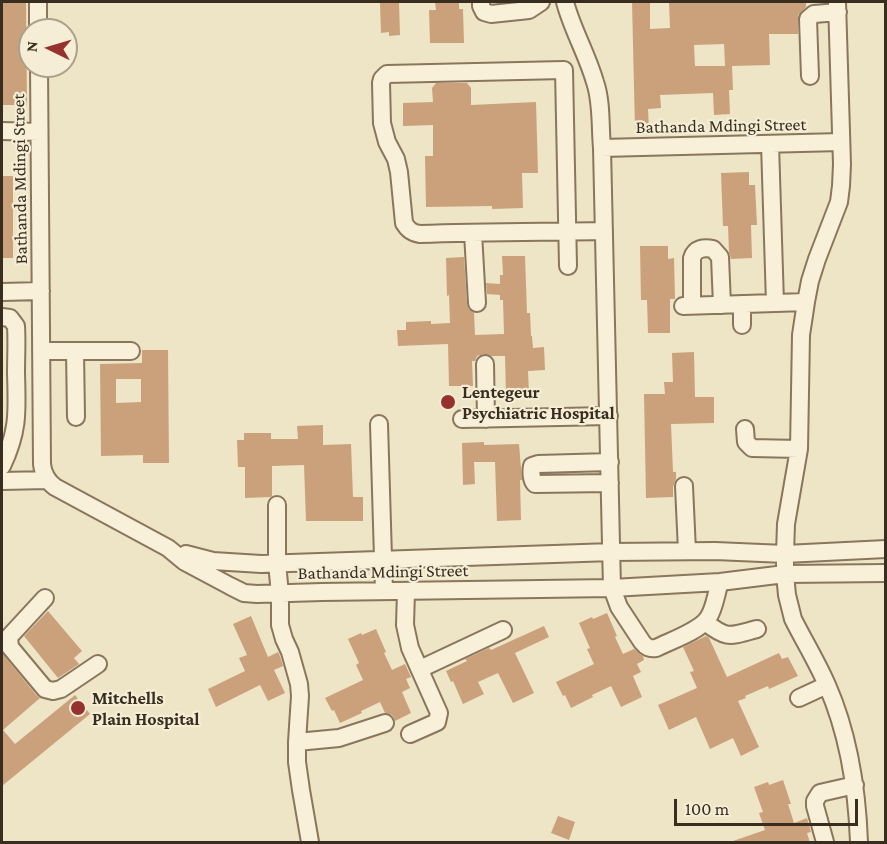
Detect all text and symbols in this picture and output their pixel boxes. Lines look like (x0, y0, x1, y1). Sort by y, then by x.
north arrow (18, 18, 78, 78)
text: N (23, 40, 41, 53)
street label: Bathanda Mdingi Street (8, 93, 32, 265)
street label: Bathanda Mdingi Street (635, 114, 807, 138)
place label: Lentegeur Psychiatric Hospital (462, 381, 615, 424)
marker: Lentegeur Psychiatric Hospital (439, 393, 457, 411)
street label: Bathanda Mdingi Street (297, 560, 469, 584)
place label: Mitchells Plain Hospital (92, 687, 200, 730)
marker: Mitchells Plain Hospital (69, 699, 87, 717)
scale bar (677, 787, 862, 825)
text: 100 m (685, 799, 729, 819)

